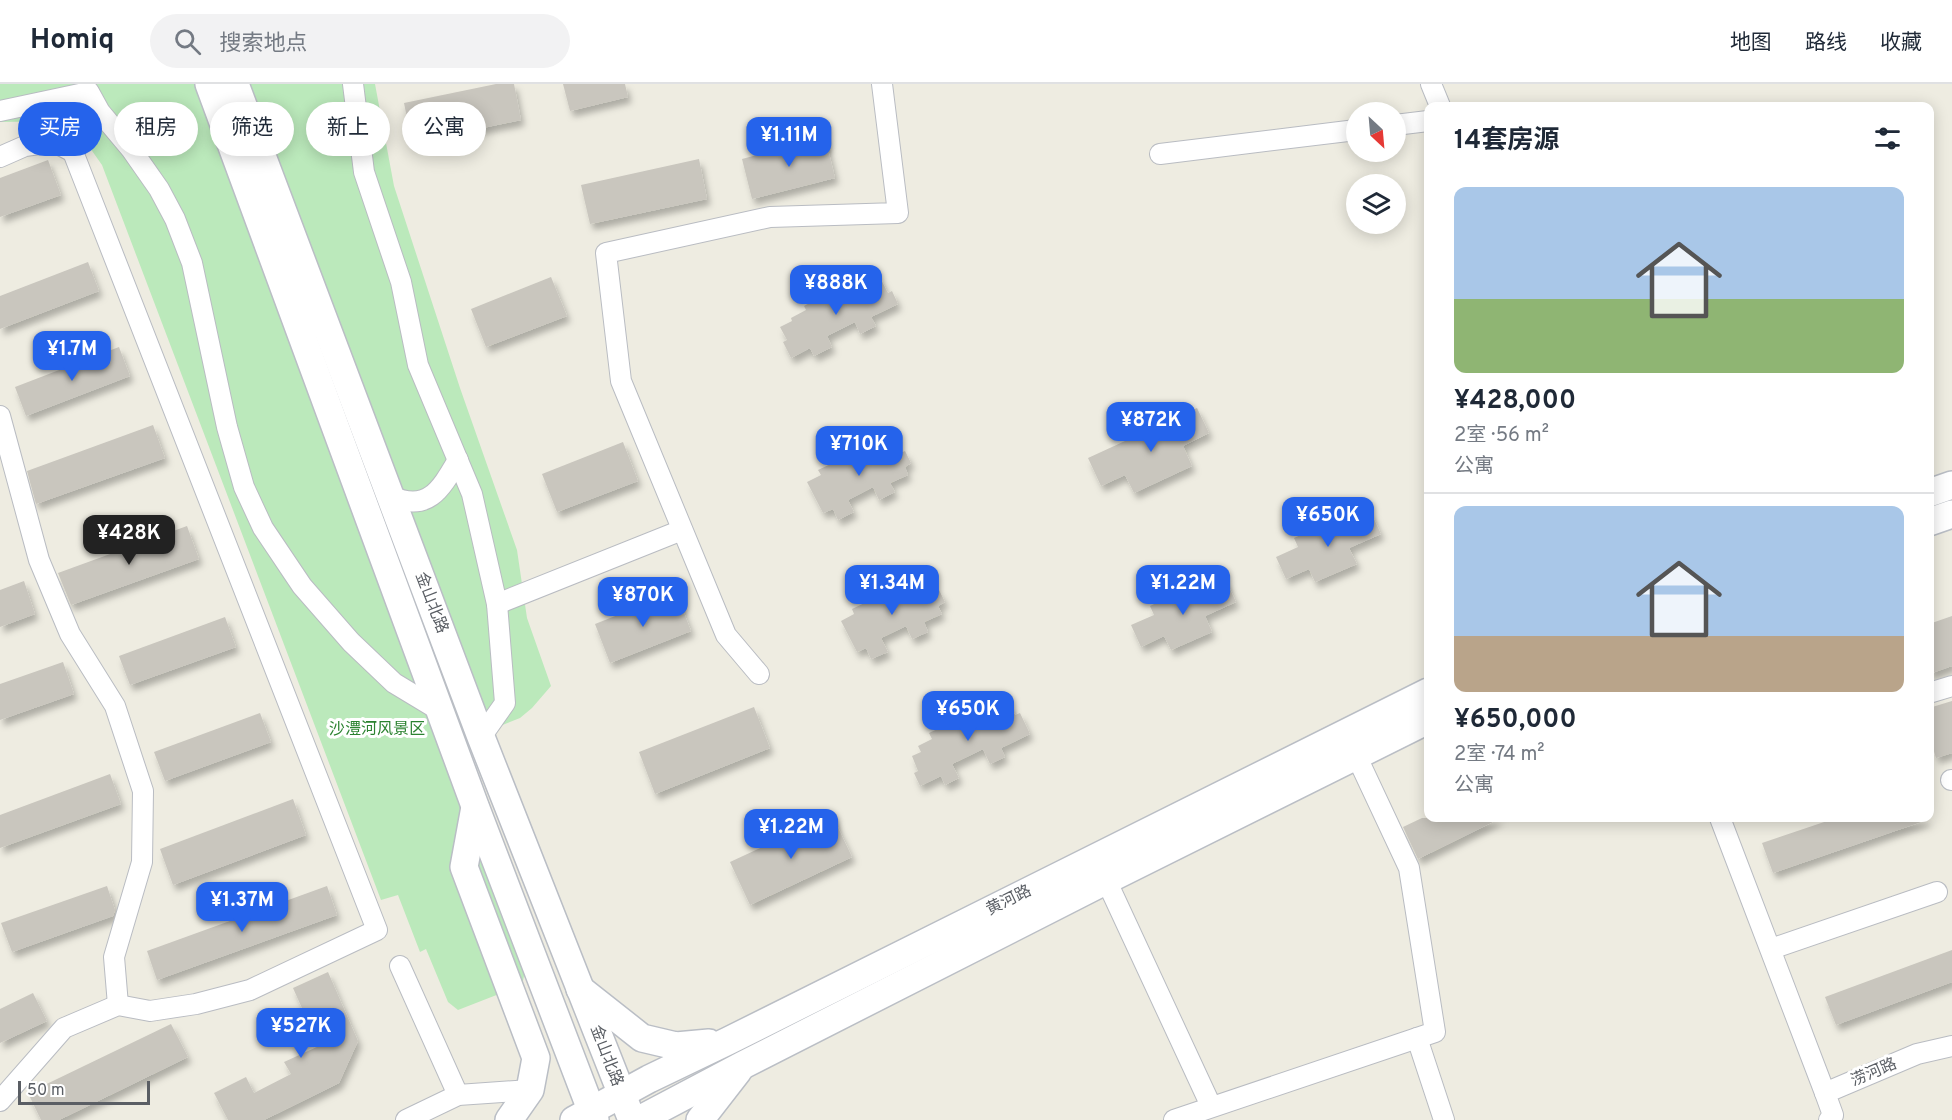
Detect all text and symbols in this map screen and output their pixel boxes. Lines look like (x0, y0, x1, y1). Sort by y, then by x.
search box (150, 14, 570, 68)
text: Homiq (30, 23, 114, 59)
icon: search (171, 25, 204, 58)
text: 地图 (1730, 30, 1772, 57)
text: 路线 (1805, 30, 1847, 57)
text: 收藏 (1880, 30, 1922, 57)
text: 搜索地点 (219, 31, 307, 58)
chip: 买房 (18, 102, 102, 156)
chip: 租房 (114, 102, 198, 156)
chip: 筛选 (210, 102, 294, 156)
chip: 新上 (306, 102, 390, 156)
chip: 公寓 (402, 102, 486, 156)
north arrow (1346, 102, 1406, 162)
map controls (1346, 102, 1406, 234)
pin: ¥1.11M (740, 117, 838, 168)
icon: filters (1871, 122, 1904, 155)
text: ¥1.11M (760, 123, 818, 149)
text: 14套房源 (1454, 125, 1559, 158)
button: layers (1346, 174, 1406, 234)
icon: home (1625, 226, 1733, 334)
pin: ¥888K (794, 265, 878, 316)
text: ¥888K (804, 271, 868, 297)
pin: ¥1.7M (30, 331, 114, 382)
text: ¥1.7M (47, 337, 97, 363)
text: ¥428,000 (1454, 385, 1576, 418)
pin: ¥872K (1109, 402, 1193, 453)
text: ¥872K (1120, 408, 1182, 434)
text: 2室 · 56 m² (1454, 423, 1549, 449)
pin: ¥710K (817, 426, 901, 477)
text: ¥710K (830, 432, 888, 458)
text: 公寓 (1454, 454, 1494, 480)
pin: ¥650K (1286, 497, 1370, 548)
text: ¥650K (1296, 503, 1360, 529)
pin: ¥428K (87, 515, 171, 566)
text: ¥428K (97, 521, 161, 547)
icon: home (1625, 545, 1733, 653)
pin: ¥1.34M (843, 565, 941, 616)
pin: ¥1.22M (1134, 565, 1232, 616)
street label: 金山北路 (410, 570, 452, 636)
text: ¥1.34M (859, 571, 925, 597)
text: ¥1.22M (1150, 571, 1216, 597)
pin: ¥870K (601, 577, 685, 628)
text: ¥870K (612, 583, 674, 609)
pin: ¥650K (926, 691, 1010, 742)
text: ¥650K (936, 697, 1000, 723)
text: ¥650,000 (1454, 704, 1577, 737)
park label: 沙澧河风景区 (329, 720, 425, 740)
text: 2室 · 74 m² (1454, 742, 1545, 768)
text: 公寓 (1454, 773, 1494, 799)
pin: ¥1.22M (742, 809, 840, 860)
text: ¥1.22M (758, 815, 824, 841)
street label: 黄河路 (983, 881, 1035, 921)
pin: ¥1.37M (193, 882, 291, 933)
text: ¥1.37M (210, 888, 274, 914)
pin: ¥527K (259, 1008, 343, 1059)
text: ¥527K (270, 1014, 332, 1040)
street label: 金山北路 (585, 1023, 627, 1089)
street label: 涝河路 (1848, 1054, 1900, 1092)
scale bar (18, 1078, 150, 1106)
text: 50 m (27, 1081, 65, 1101)

